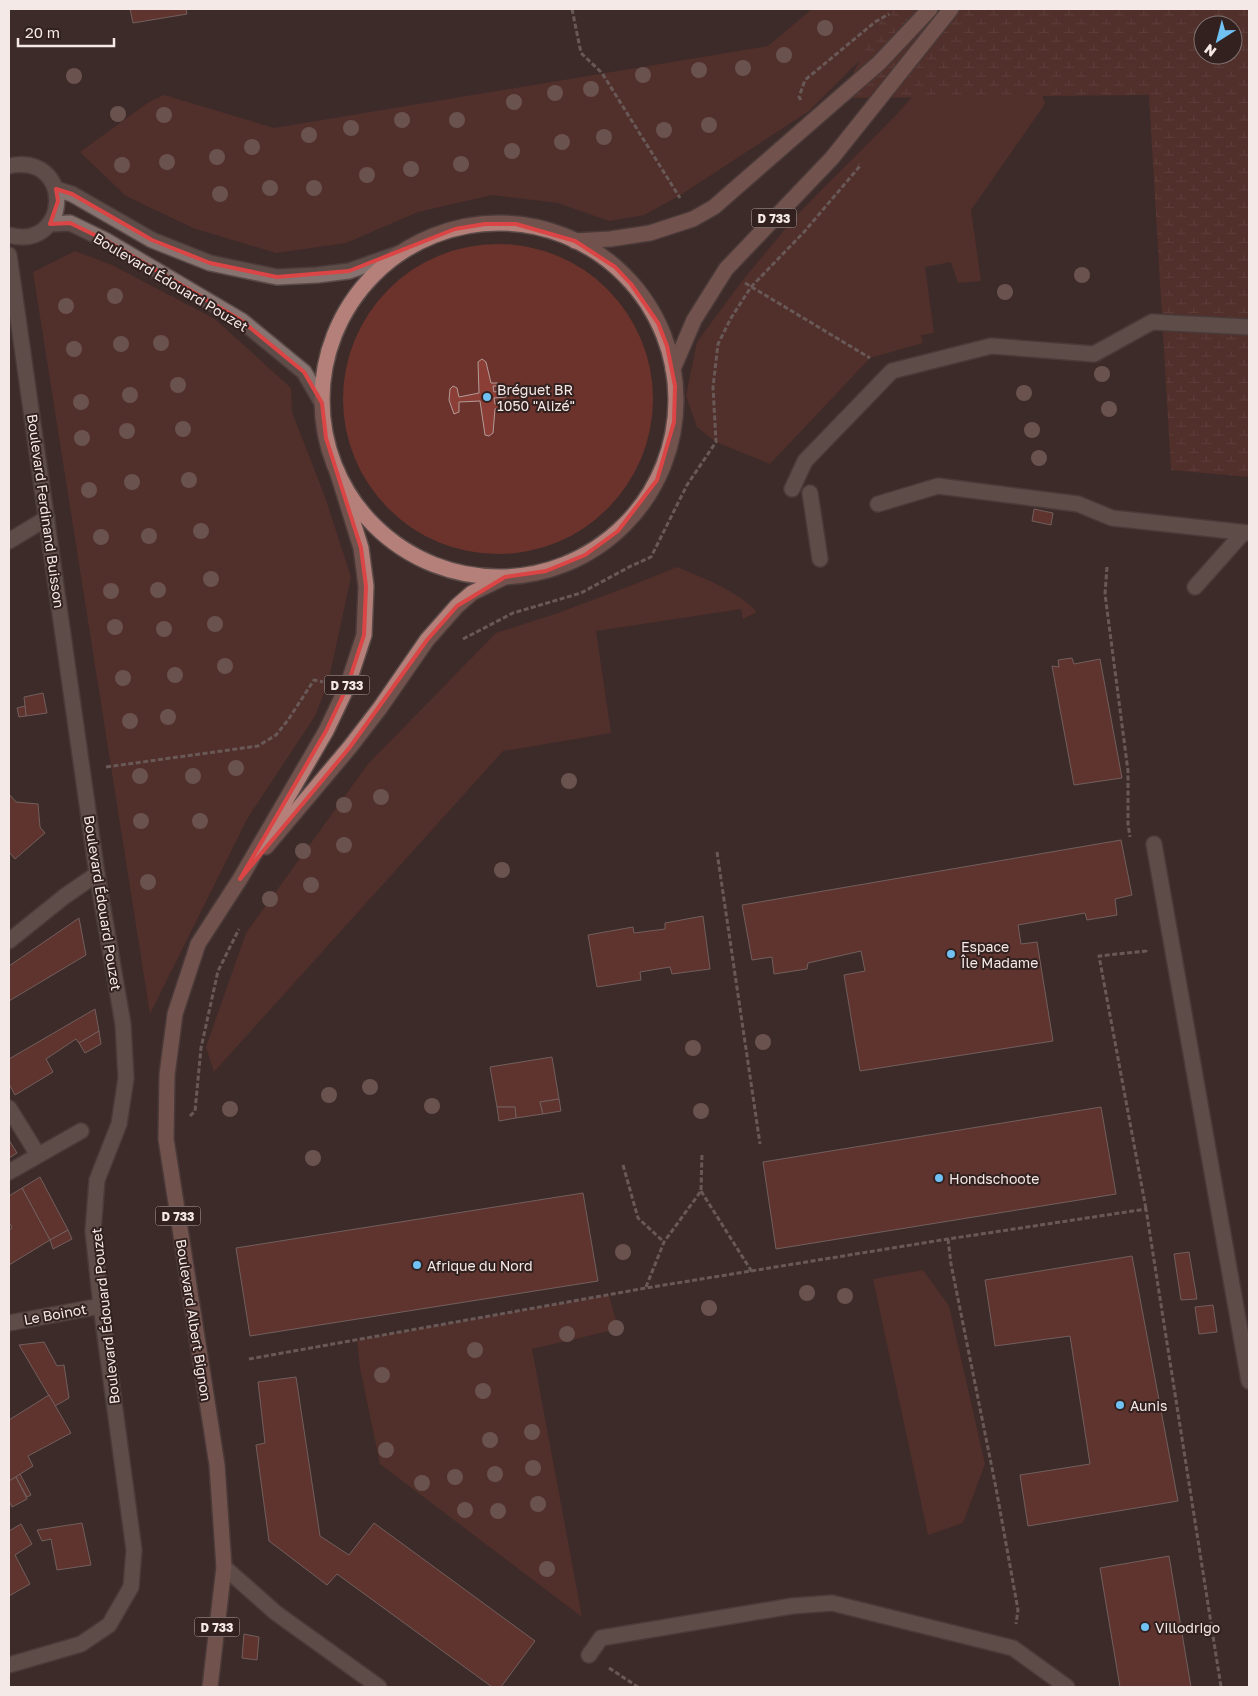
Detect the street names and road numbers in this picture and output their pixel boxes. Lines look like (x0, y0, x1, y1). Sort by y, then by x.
road number: D 733 (752, 208, 796, 228)
street label: Boulevard Édouard Pouzet (91, 229, 251, 335)
street label: Boulevard Ferdinand Buisson (24, 413, 68, 609)
road number: D 733 (324, 676, 370, 694)
street label: Boulevard Édouard Pouzet (81, 814, 125, 992)
road number: D 733 (156, 1206, 200, 1226)
street label: Boulevard Édouard Pouzet (87, 1227, 123, 1405)
street label: Boulevard Albert Bignon (173, 1238, 215, 1402)
street label: Le Boinot (22, 1300, 88, 1328)
road number: D 733 (194, 1618, 240, 1636)

